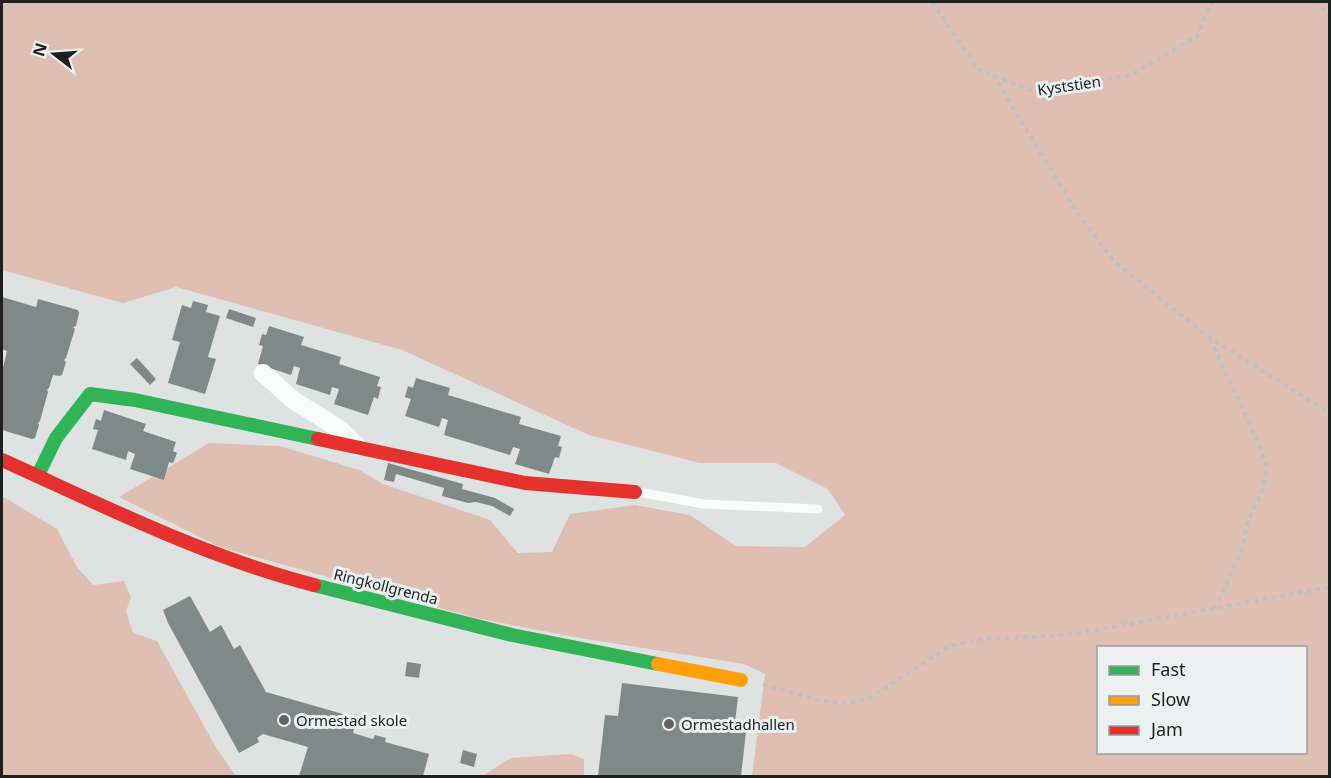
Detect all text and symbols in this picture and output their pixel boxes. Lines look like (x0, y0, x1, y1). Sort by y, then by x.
north arrow (24, 24, 84, 84)
text: N (27, 40, 52, 59)
street label: Kyststien (1036, 71, 1102, 99)
street label: Ringkollgrenda (332, 563, 440, 609)
legend (1097, 646, 1307, 754)
text: Fast (1151, 657, 1186, 681)
text: Slow (1151, 687, 1190, 711)
place label: Ormestad skole (296, 710, 407, 730)
marker: Ormestad skole (277, 713, 291, 727)
place label: Ormestadhallen (681, 714, 795, 734)
marker: Ormestadhallen (662, 717, 676, 731)
text: Jam (1149, 717, 1183, 741)

